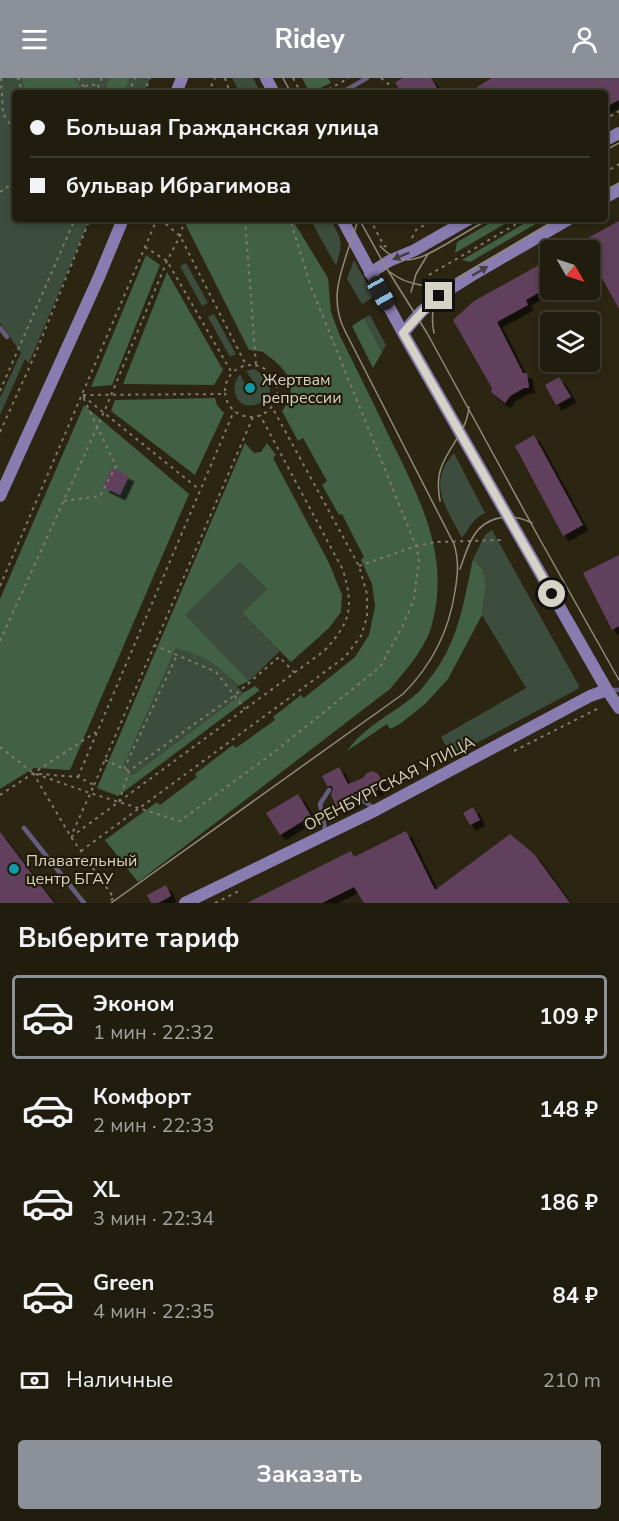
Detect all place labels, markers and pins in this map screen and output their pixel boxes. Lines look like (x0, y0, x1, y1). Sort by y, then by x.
place label: Жертвам репрессии (262, 369, 342, 409)
marker: Жертвам репрессии (243, 381, 257, 395)
place label: Плавательный центр БГАУ (26, 850, 137, 890)
marker: Плавательный центр БГАУ (7, 862, 21, 876)

